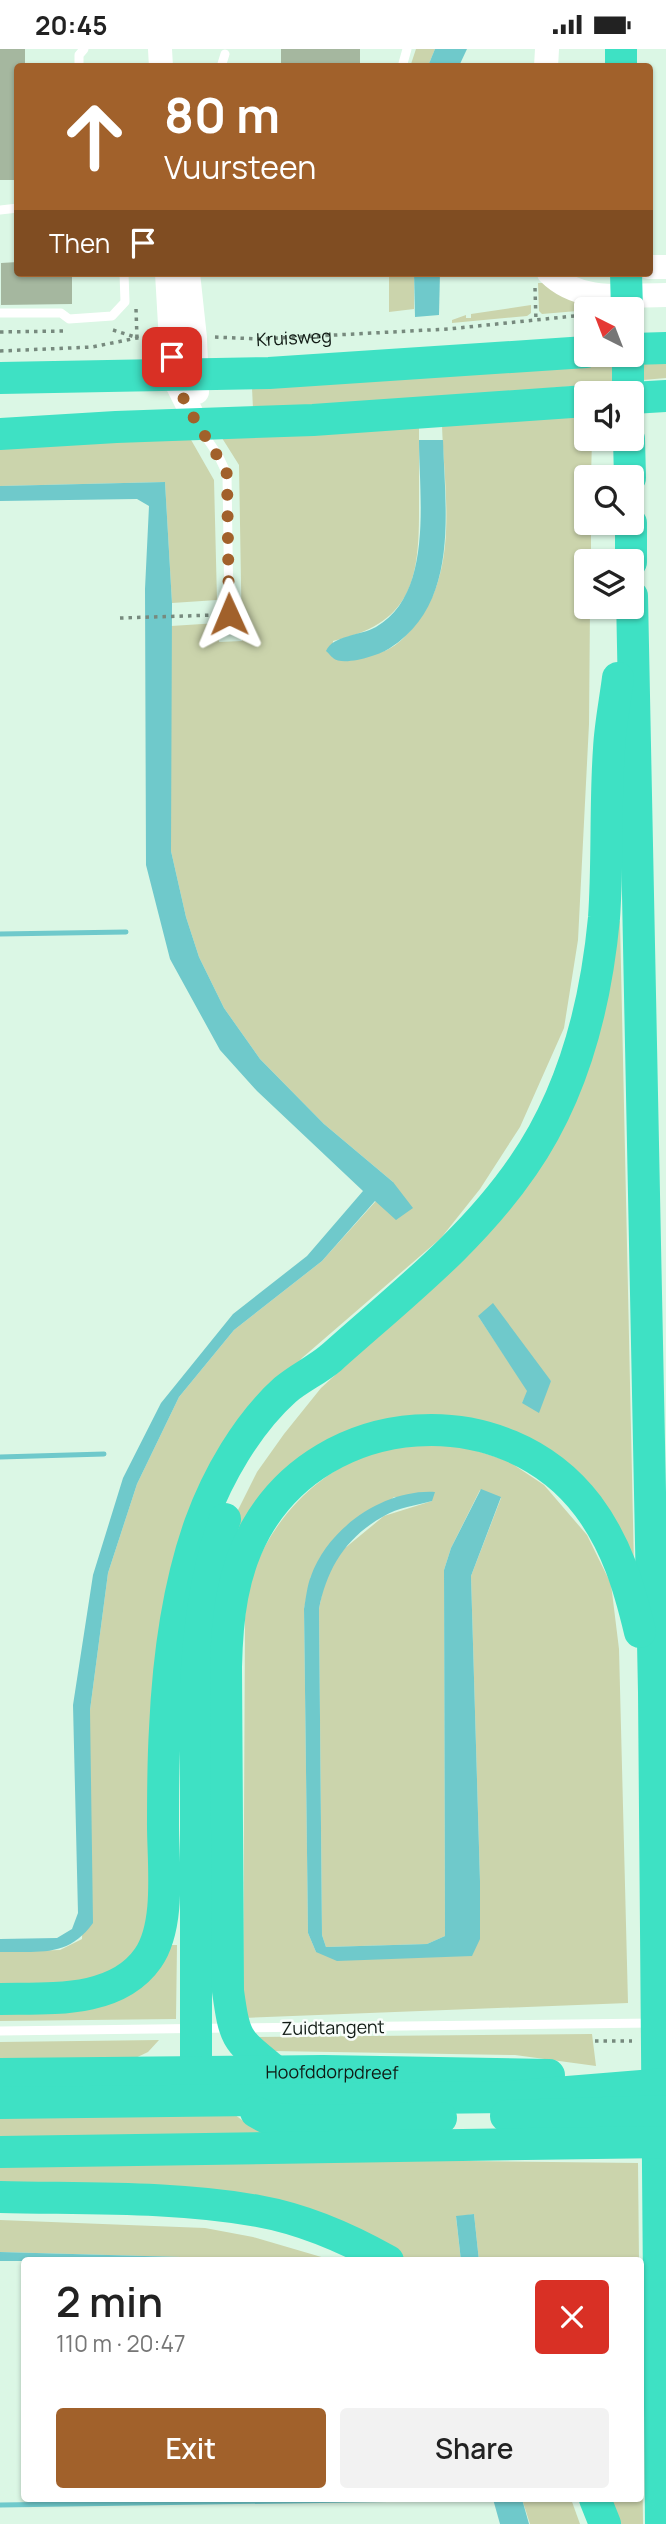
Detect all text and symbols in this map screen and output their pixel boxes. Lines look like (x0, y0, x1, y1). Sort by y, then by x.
text: 20:45 (35, 7, 108, 43)
text: 80 m (164, 81, 280, 148)
icon: ahead (49, 91, 140, 182)
text: Vuursteen (164, 145, 316, 189)
icon: arrive (124, 224, 162, 262)
text: Then (49, 225, 110, 261)
north arrow (574, 297, 644, 367)
map controls (574, 297, 644, 619)
street label: Kruisweg (255, 323, 332, 351)
pin (142, 327, 202, 387)
icon: arrive (153, 338, 191, 376)
button: sound (574, 381, 644, 451)
button: search (574, 465, 644, 535)
button: layers (574, 549, 644, 619)
position arrow (192, 577, 266, 651)
street label: Zuidtangent (281, 2014, 385, 2040)
street label: Hoofddorpdreef (265, 2059, 399, 2084)
text: 2 min (56, 2272, 163, 2330)
button: close (535, 2280, 609, 2354)
text: 110 m · 20:47 (56, 2327, 186, 2359)
button: Exit (56, 2408, 326, 2488)
button: Share (340, 2408, 609, 2488)

